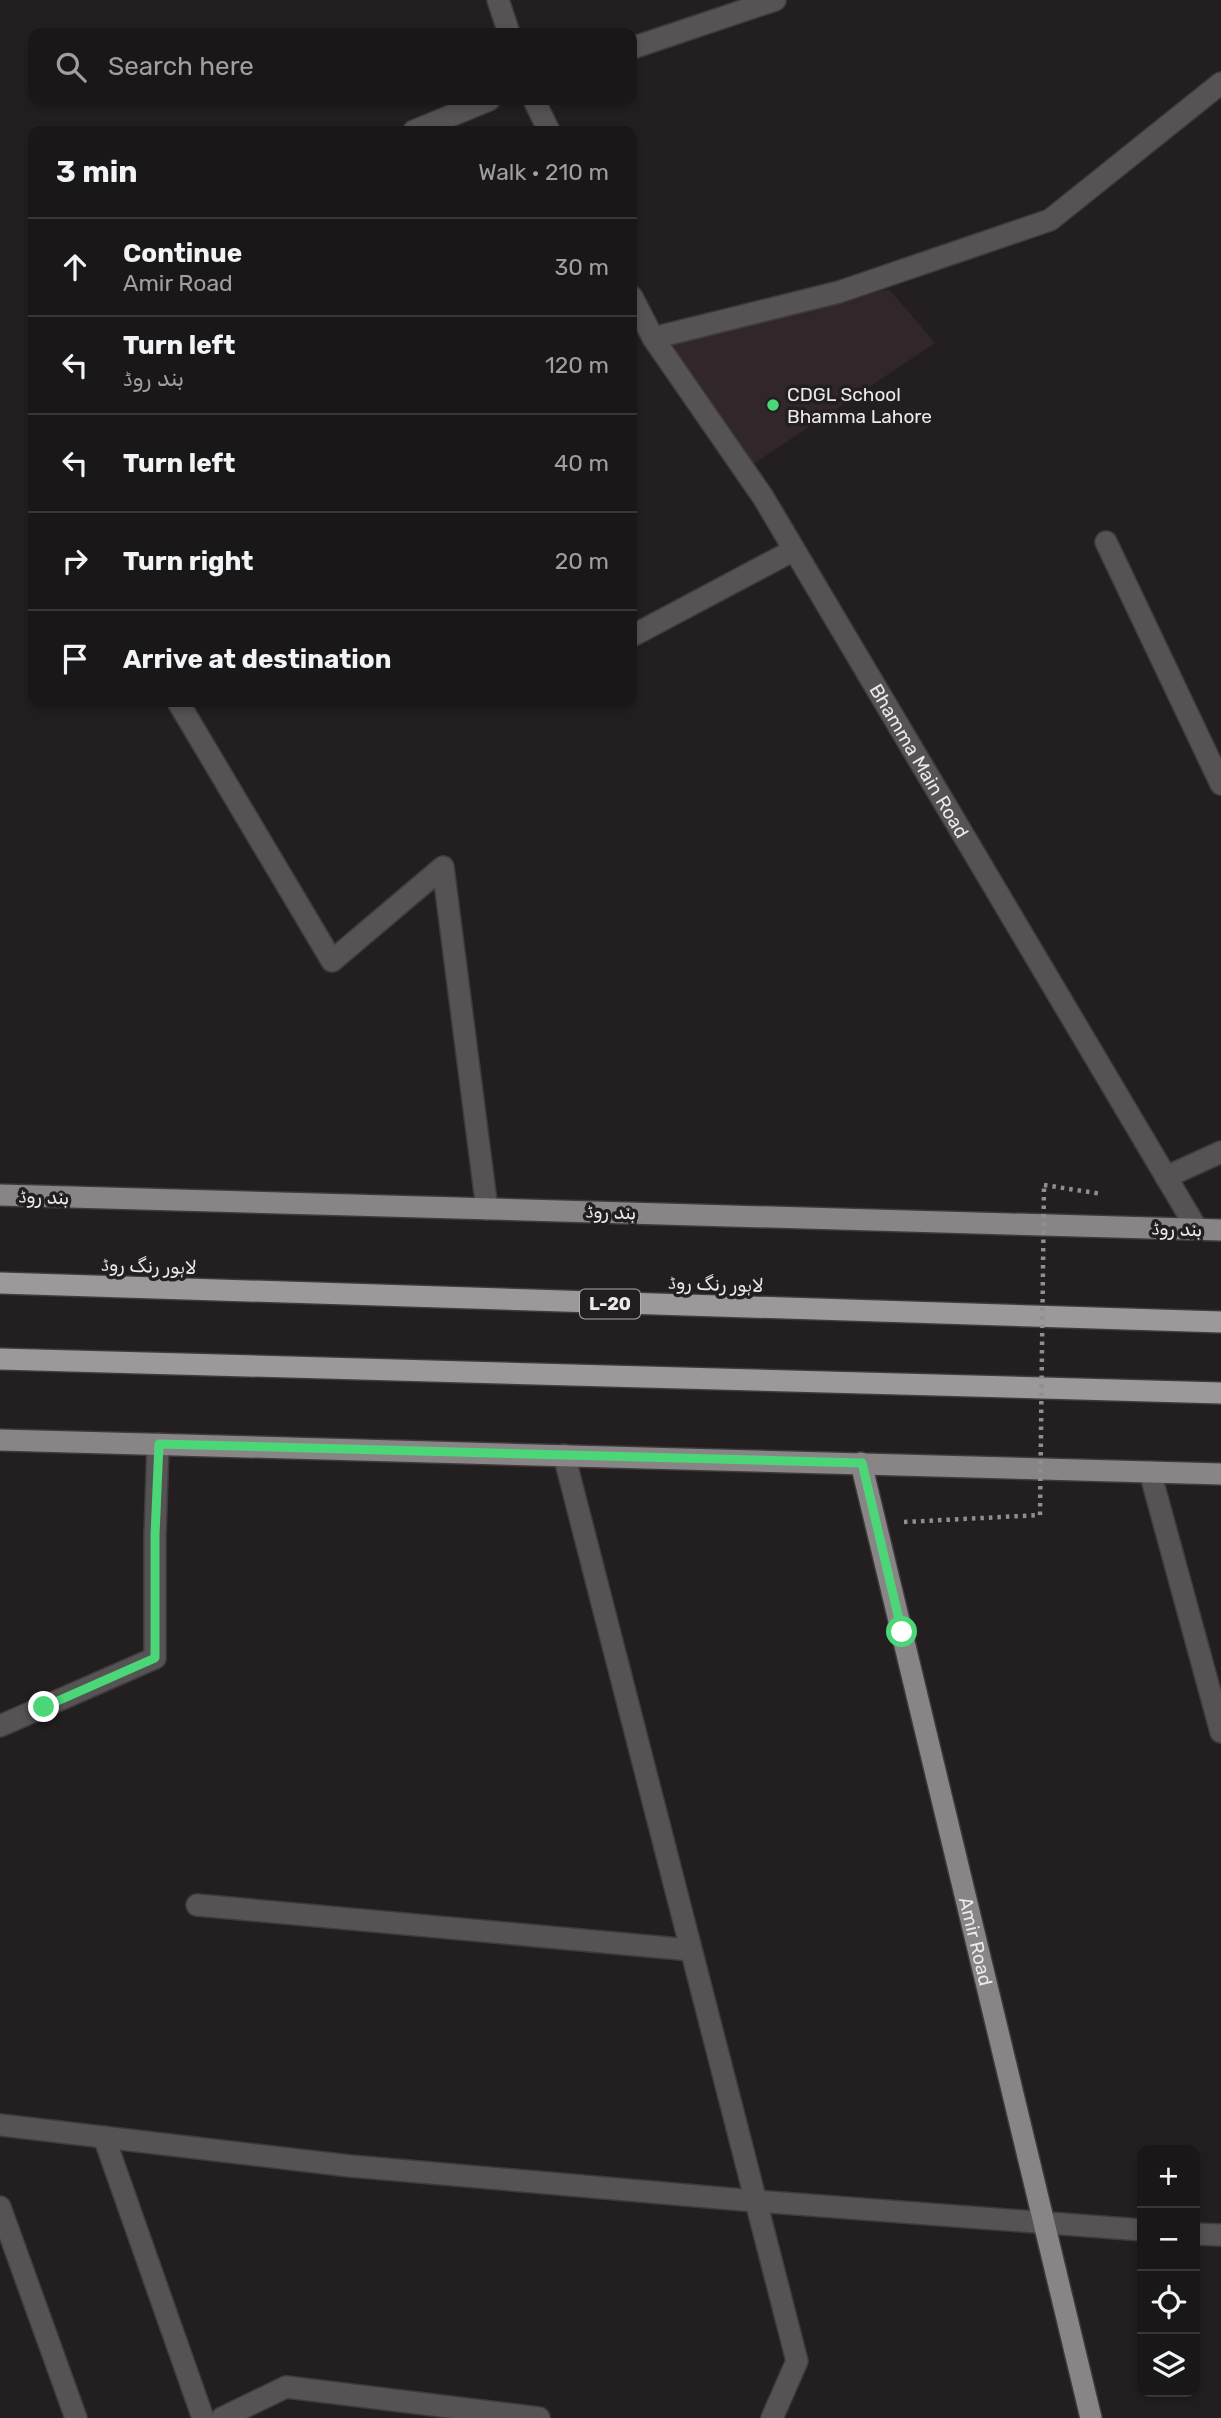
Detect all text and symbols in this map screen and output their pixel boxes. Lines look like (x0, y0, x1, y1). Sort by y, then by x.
search box (28, 28, 637, 105)
icon: search (52, 48, 90, 86)
text: Search here (108, 51, 254, 82)
text: 3 min (56, 154, 138, 190)
text: Walk · 210 m (478, 158, 609, 186)
text: Continue (123, 238, 242, 269)
icon: ahead (56, 248, 94, 286)
text: 30 m (554, 253, 609, 281)
text: Amir Road (123, 269, 233, 297)
text: Turn left (123, 330, 235, 361)
icon: left (56, 346, 94, 384)
text: 120 m (545, 351, 609, 379)
text: بند روڈ (123, 364, 184, 392)
place label: CDGL School Bhamma Lahore (787, 383, 932, 428)
marker: CDGL School Bhamma Lahore (765, 397, 781, 413)
icon: left (56, 444, 94, 482)
text: Turn left (123, 448, 235, 479)
text: 40 m (554, 449, 609, 477)
icon: right (56, 542, 94, 580)
text: Turn right (123, 546, 253, 577)
text: 20 m (555, 547, 609, 575)
icon: arrive (56, 640, 94, 678)
text: Arrive at destination (123, 644, 391, 675)
street label: Bhamma Main Road (865, 680, 974, 842)
street label: بند روڈ (18, 1185, 70, 1209)
street label: بند روڈ (585, 1200, 637, 1224)
street label: بند روڈ (1151, 1217, 1203, 1241)
street label: لاہور رنگ روڈ (101, 1253, 197, 1279)
street label: لاہور رنگ روڈ (668, 1271, 764, 1297)
road number: L-20 (580, 1289, 640, 1318)
route start (886, 1616, 917, 1647)
route end (28, 1691, 59, 1722)
street label: Amir Road (954, 1895, 998, 1988)
map controls (1137, 2145, 1200, 2397)
button: + (1137, 2145, 1200, 2208)
button: − (1137, 2208, 1200, 2271)
button: locate (1137, 2271, 1200, 2334)
button: layers (1137, 2334, 1200, 2397)

